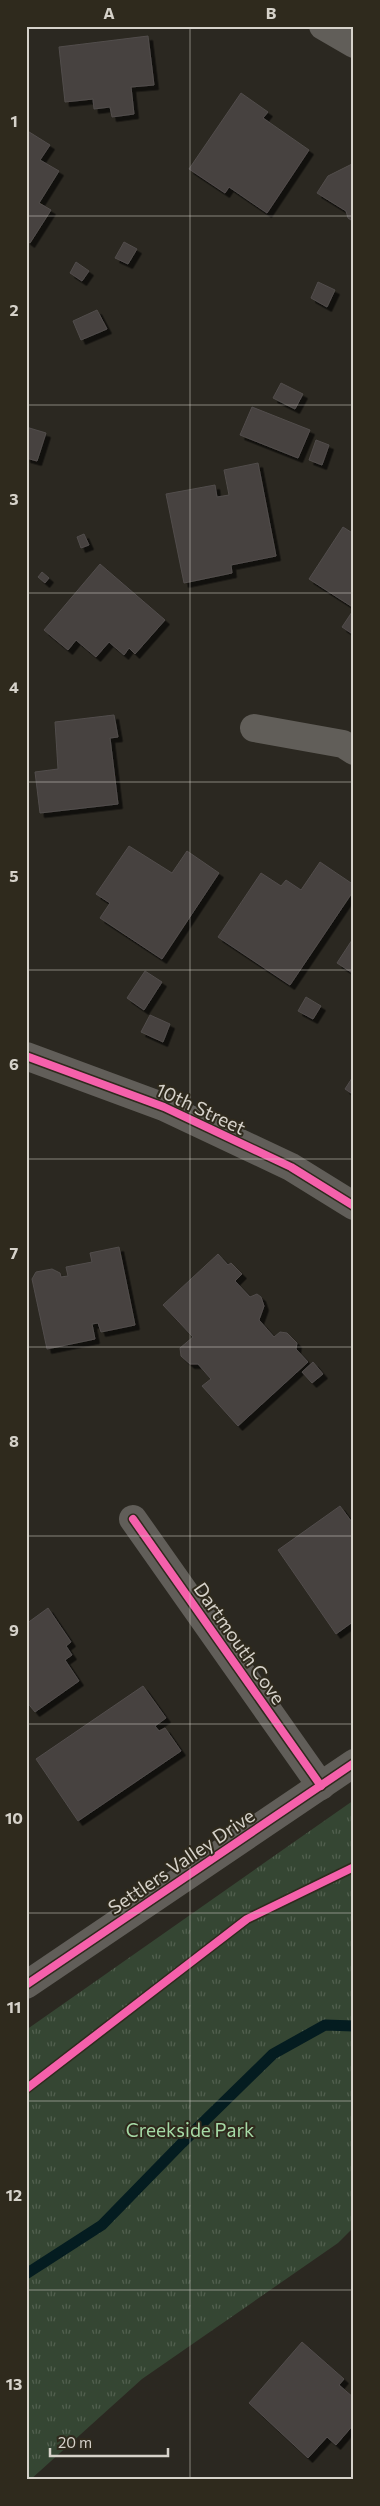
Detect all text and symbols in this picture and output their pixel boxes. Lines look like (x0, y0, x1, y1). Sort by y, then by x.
text: A (103, 3, 115, 22)
text: B (266, 3, 277, 22)
text: 1 (10, 111, 18, 130)
text: 2 (9, 300, 19, 319)
text: 3 (9, 489, 19, 508)
text: 4 (9, 677, 19, 696)
text: 5 (9, 866, 19, 885)
text: 6 (9, 1054, 19, 1073)
street label: 10th Street (152, 1077, 250, 1139)
text: 7 (10, 1243, 19, 1262)
text: 8 (9, 1431, 19, 1450)
street label: Dartmouth Cove (189, 1578, 291, 1708)
text: 9 (9, 1620, 19, 1639)
street label: Settlers Valley Drive (103, 1803, 259, 1919)
text: 10 (5, 1808, 23, 1827)
text: 11 (7, 1997, 21, 2016)
park label: Creekside Park (126, 2118, 254, 2141)
text: 12 (6, 2185, 22, 2204)
text: 13 (6, 2374, 22, 2393)
scale bar (50, 2426, 168, 2458)
text: 20 m (58, 2433, 92, 2451)

